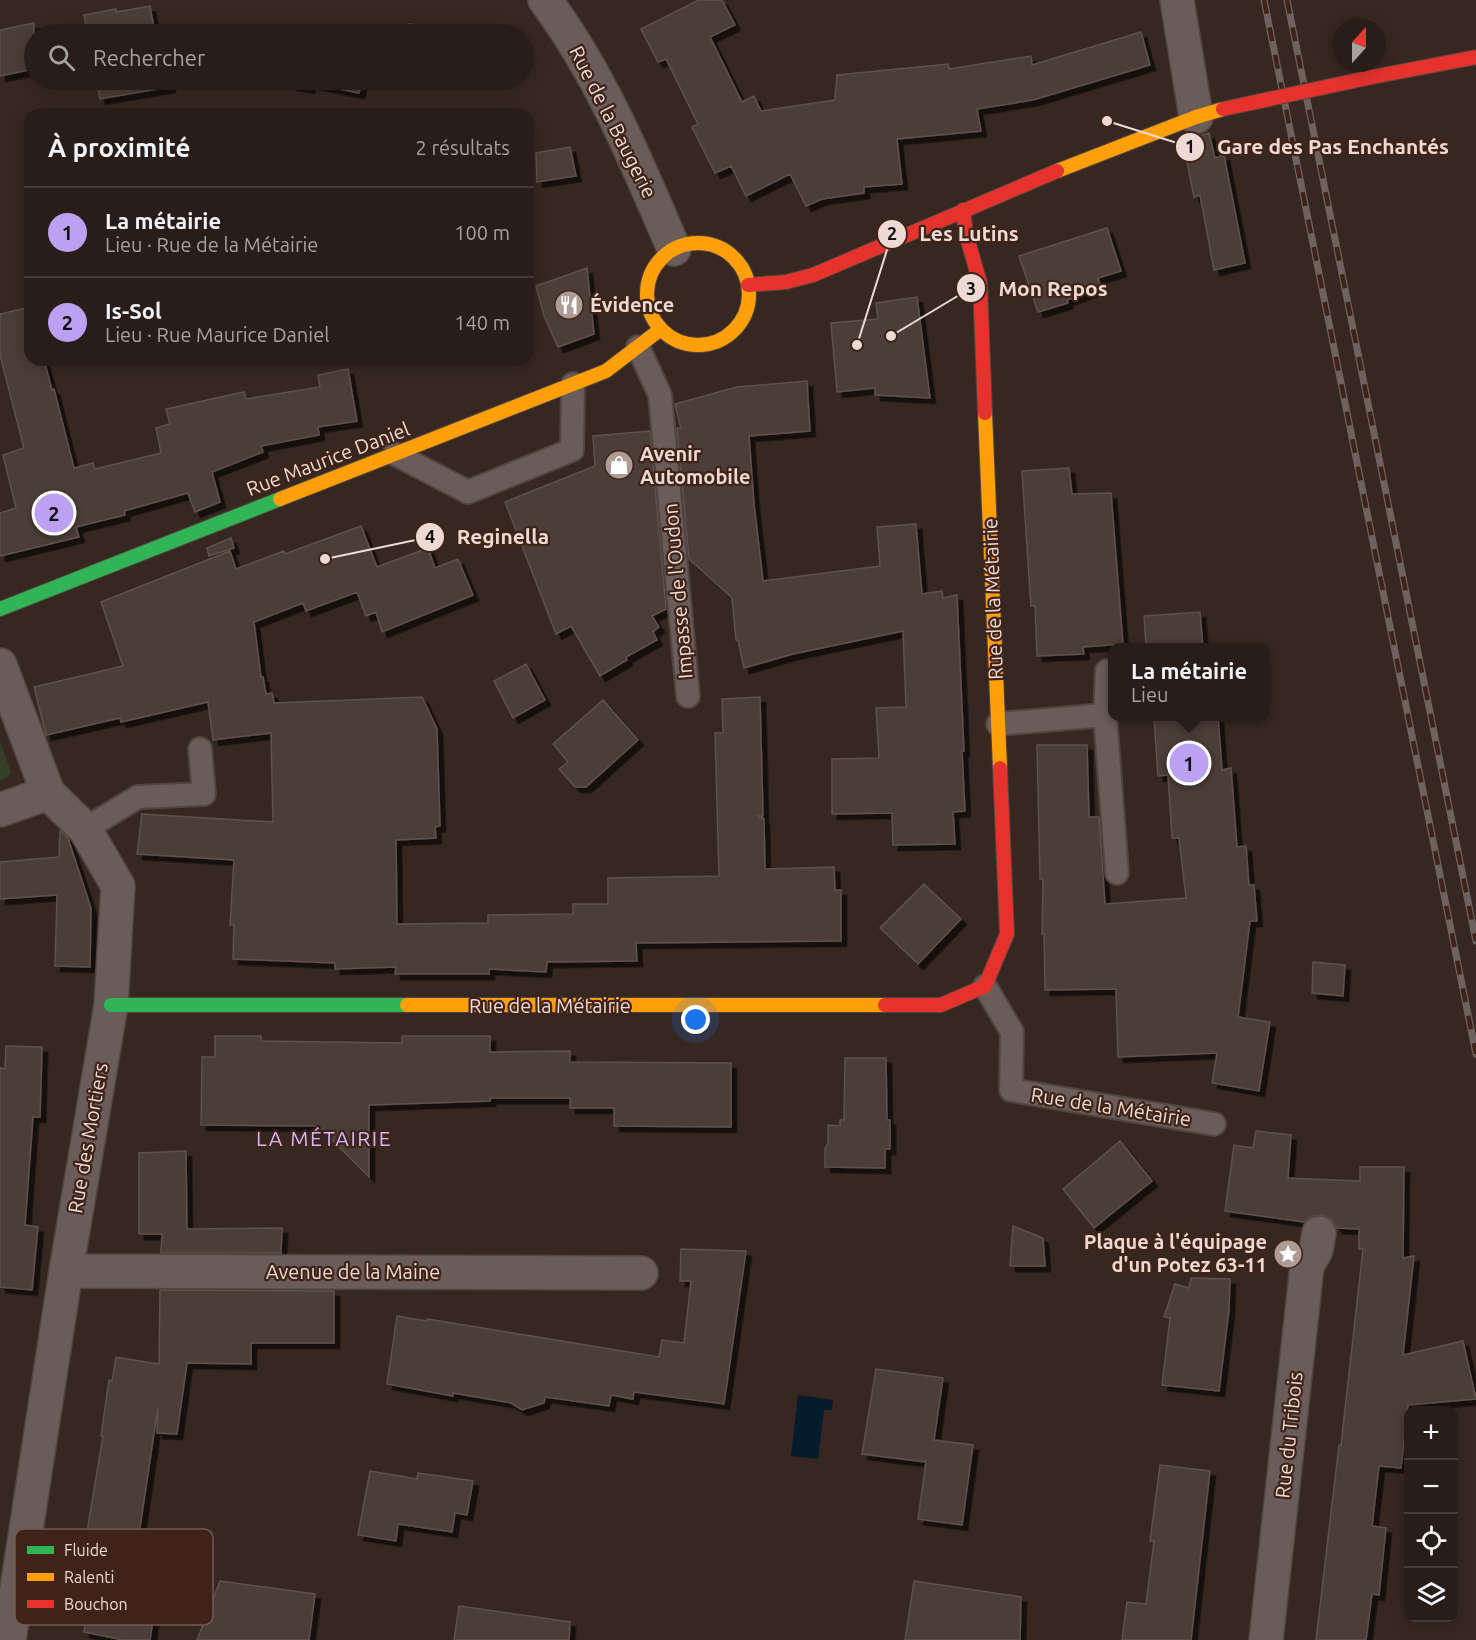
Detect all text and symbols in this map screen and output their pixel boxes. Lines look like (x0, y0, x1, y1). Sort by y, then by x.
north arrow (1332, 18, 1386, 72)
search box (24, 24, 534, 90)
icon: search (45, 41, 78, 74)
street label: Rue de la Baugerie (565, 42, 662, 202)
text: Rechercher (93, 45, 205, 70)
callout: Gare des Pas Enchantés (1175, 128, 1461, 167)
text: À proximité (48, 133, 190, 162)
text: Gare des Pas Enchantés (1217, 134, 1449, 158)
text: 2 résultats (416, 136, 510, 159)
text: 1 (1185, 136, 1195, 156)
text: La métairie (105, 208, 221, 233)
callout: Les Lutins (877, 214, 1031, 253)
text: 1 (62, 221, 73, 244)
text: 100 m (454, 221, 510, 244)
text: Les Lutins (919, 221, 1019, 245)
text: 2 (887, 223, 897, 243)
text: Lieu · Rue de la Métairie (105, 233, 318, 256)
callout: Mon Repos (956, 269, 1119, 308)
text: Mon Repos (998, 276, 1108, 300)
text: 3 (966, 278, 976, 298)
restaurant icon: Évidence (553, 289, 585, 321)
place label: Évidence (590, 292, 674, 316)
text: Is-Sol (105, 298, 162, 323)
text: 2 (62, 311, 73, 334)
text: 140 m (454, 311, 510, 334)
text: Lieu · Rue Maurice Daniel (105, 323, 329, 346)
street label: Rue Maurice Daniel (243, 417, 413, 500)
place label: Avenir Automobile (640, 442, 751, 488)
shop icon: Avenir Automobile (603, 449, 635, 481)
pin: 2 (34, 490, 74, 536)
street label: Impasse de l'Oudon (658, 502, 697, 680)
callout: Reginella (415, 517, 561, 556)
street label: Rue de la Métairie (978, 518, 1007, 680)
text: Reginella (457, 524, 549, 548)
text: 4 (425, 526, 435, 546)
popup (1108, 643, 1270, 721)
text: La métairie (1131, 658, 1247, 683)
text: Lieu (1131, 683, 1168, 706)
pin: 1 (1170, 740, 1208, 786)
street label: Rue de la Métairie (469, 994, 631, 1017)
your location (681, 1005, 710, 1034)
street label: Rue des Mortiers (63, 1061, 112, 1215)
street label: Rue de la Métairie (1029, 1082, 1193, 1131)
district label: LA MÉTAIRIE (256, 1126, 392, 1150)
place label: Plaque à l'équipage d'un Potez 63-11 (1084, 1230, 1267, 1276)
place icon: Plaque à l'équipage d'un Potez 63-11 (1272, 1238, 1304, 1270)
street label: Avenue de la Maine (266, 1260, 440, 1283)
street label: Rue du Tribois (1270, 1371, 1307, 1499)
map controls (1404, 1406, 1458, 1622)
button: + (1404, 1406, 1458, 1460)
button: − (1404, 1460, 1458, 1514)
button: locate (1404, 1514, 1458, 1568)
legend (15, 1529, 213, 1625)
text: Fluide (64, 1541, 108, 1559)
text: Ralenti (64, 1568, 115, 1586)
button: layers (1404, 1568, 1458, 1622)
text: Bouchon (64, 1595, 128, 1613)

